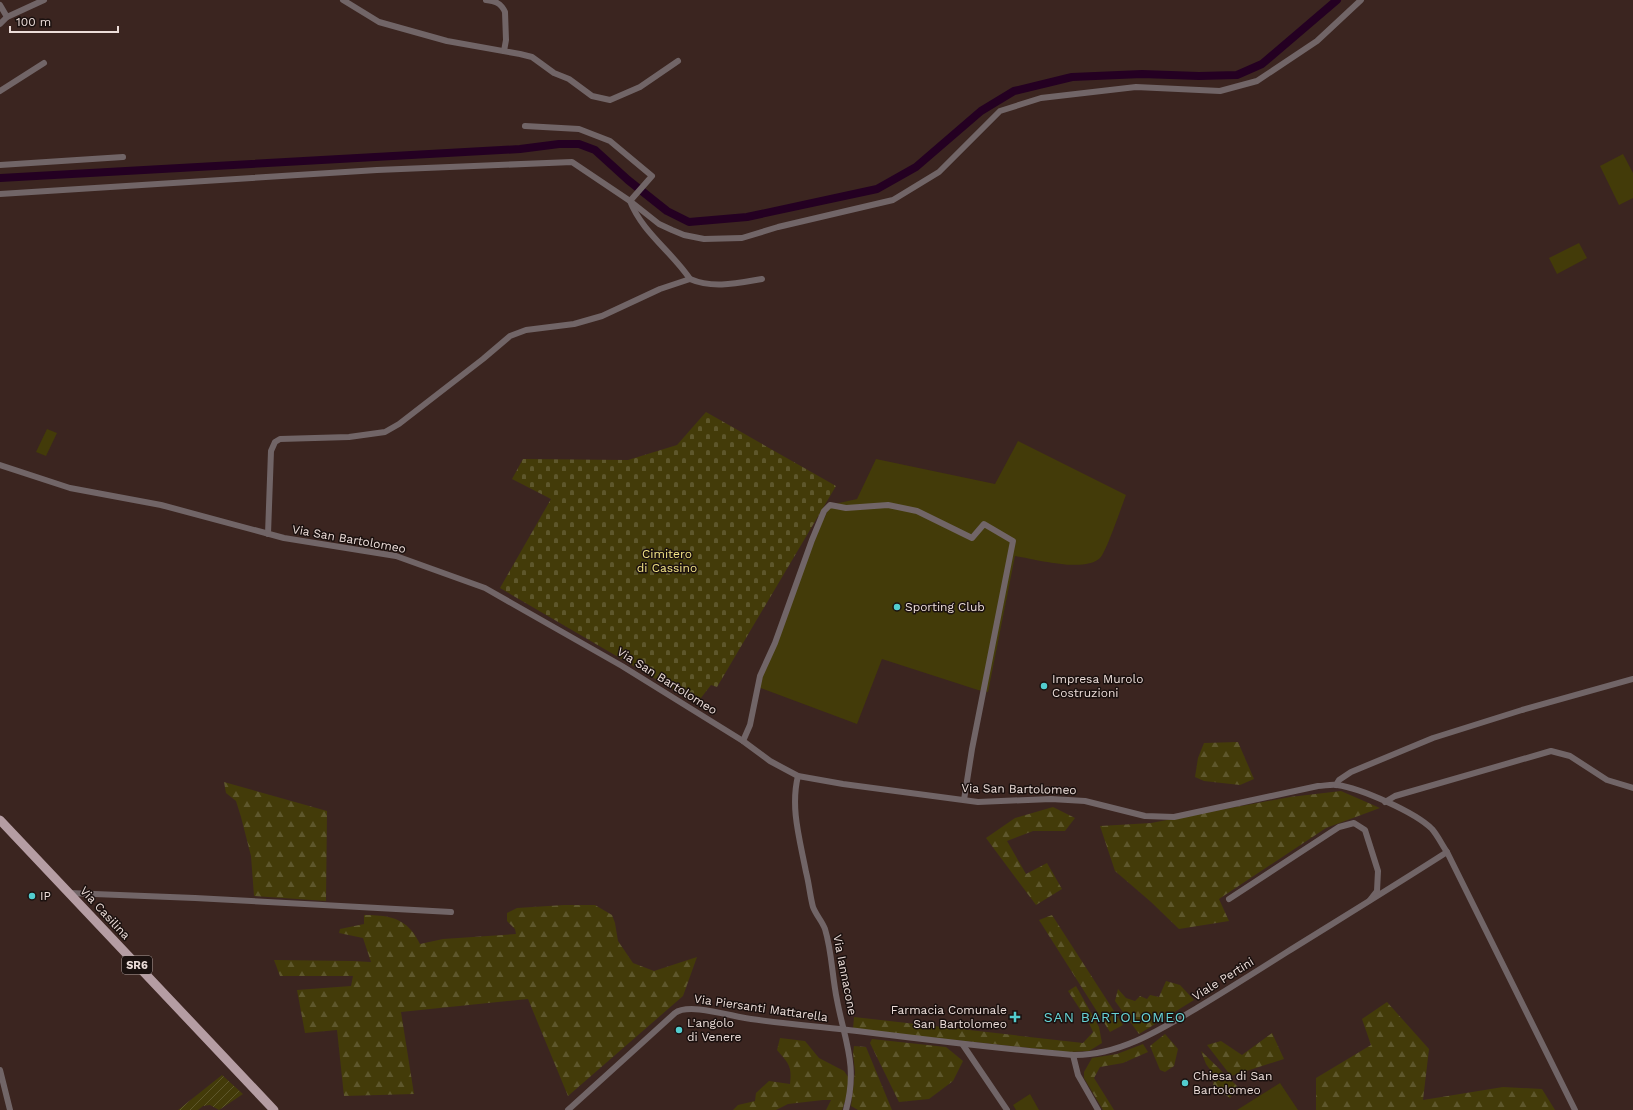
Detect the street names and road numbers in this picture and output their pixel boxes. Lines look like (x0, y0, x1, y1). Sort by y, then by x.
street label: Via San Bartolomeo (291, 522, 407, 556)
street label: Via San Bartolomeo (614, 645, 720, 717)
street label: Via San Bartolomeo (961, 781, 1077, 797)
street label: Via Casilina (77, 884, 133, 942)
street label: Via Iannacone (830, 934, 860, 1017)
street label: Viale Pertini (1190, 955, 1256, 1003)
road number: SR6 (122, 956, 152, 974)
street label: Via Piersanti Mattarella (693, 992, 829, 1024)

